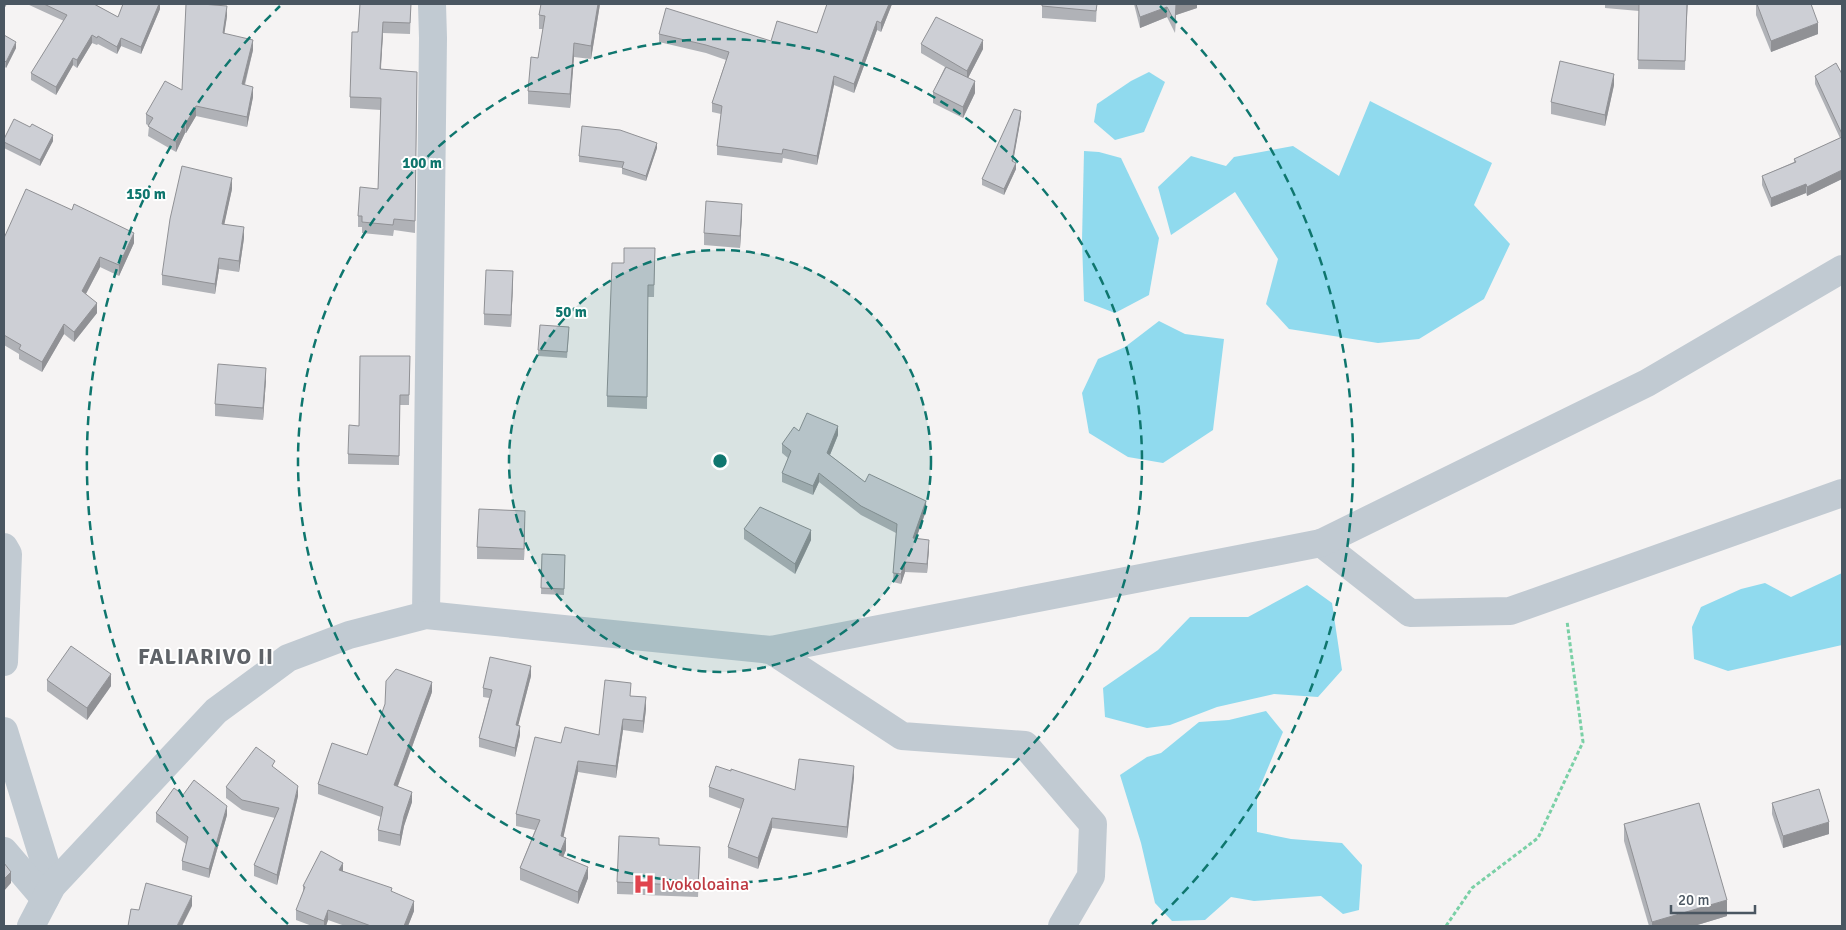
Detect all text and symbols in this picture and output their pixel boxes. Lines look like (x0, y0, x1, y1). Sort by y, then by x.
text: 100 m (402, 154, 442, 172)
text: 150 m (126, 185, 166, 203)
text: 50 m (555, 303, 587, 321)
centre of rings (711, 452, 729, 470)
district label: FALIARIVO II (138, 643, 274, 670)
hospital icon: Ivokoloaina (631, 871, 657, 897)
place label: Ivokoloaina (661, 873, 749, 895)
scale bar (1671, 882, 1755, 914)
text: 20 m (1678, 891, 1709, 909)

